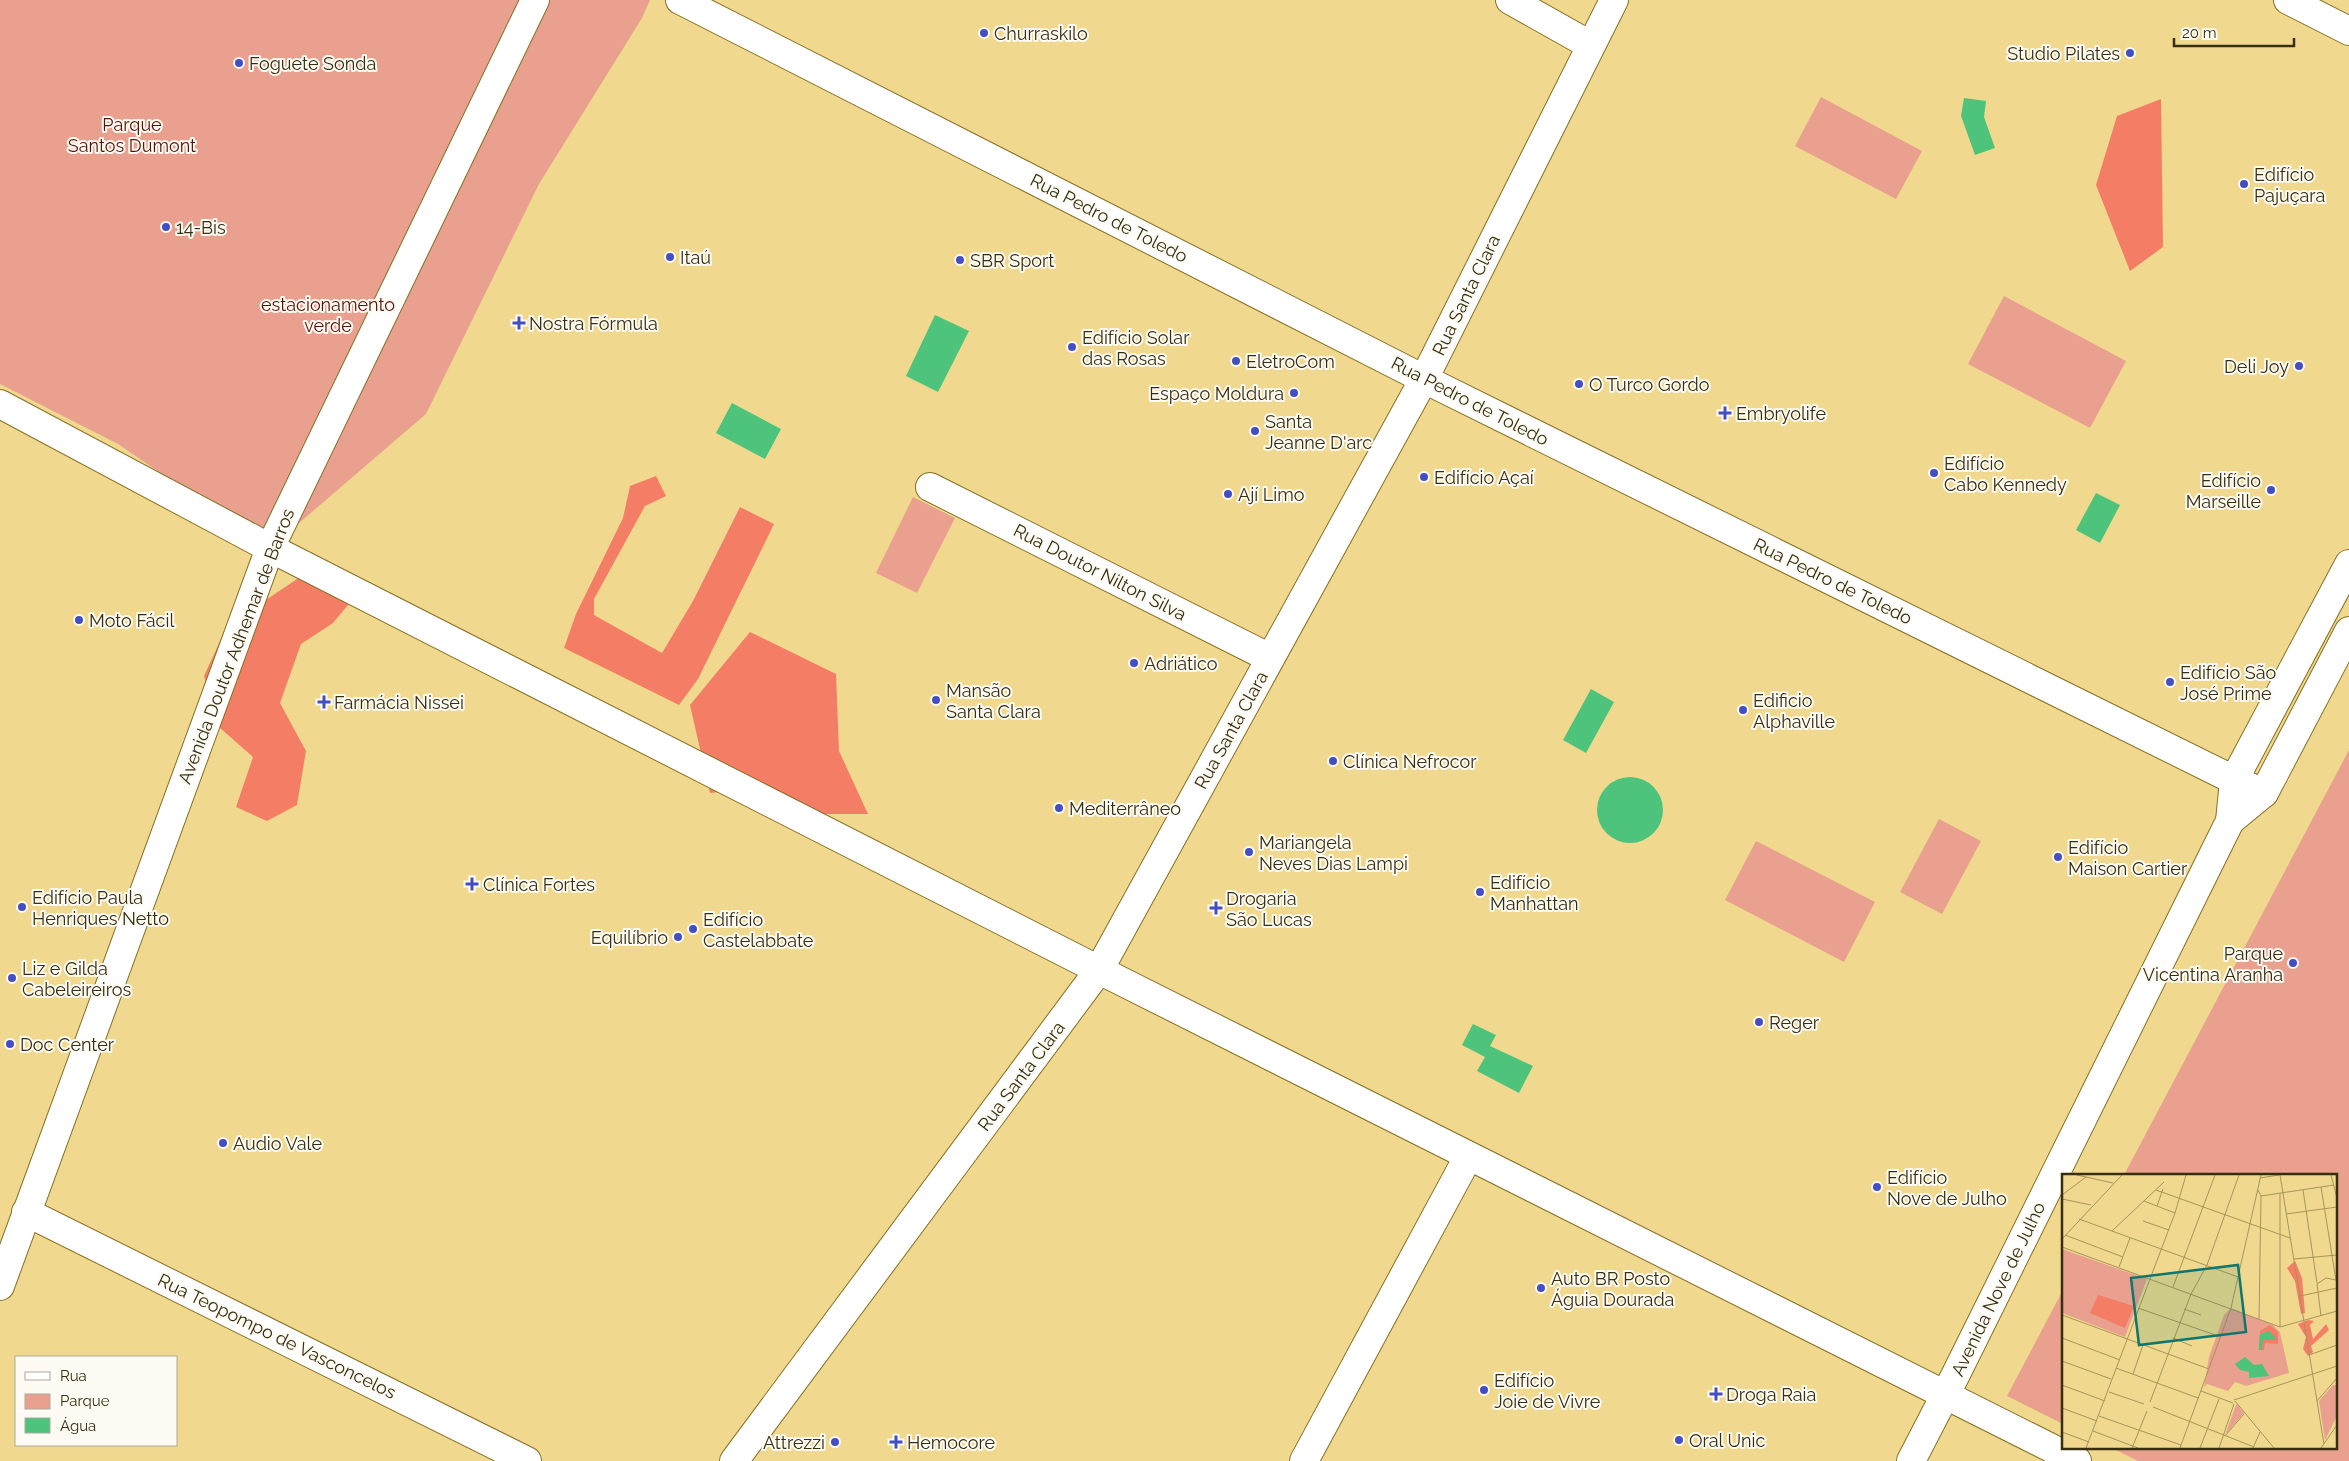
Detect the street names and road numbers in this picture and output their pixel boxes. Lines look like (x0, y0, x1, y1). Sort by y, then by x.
street label: Rua Pedro de Toledo (1027, 169, 1191, 267)
street label: Rua Santa Clara (1428, 231, 1504, 359)
street label: Rua Pedro de Toledo (1388, 352, 1552, 450)
street label: Avenida Doutor Adhemar de Barros (174, 505, 298, 787)
street label: Rua Doutor Nilton Silva (1010, 519, 1190, 625)
street label: Rua Pedro de Toledo (1750, 533, 1916, 629)
street label: Rua Santa Clara (1190, 667, 1272, 793)
street label: Rua Santa Clara (973, 1017, 1069, 1135)
street label: Avenida Nove de Julho (1947, 1198, 2049, 1380)
street label: Rua Teopompo de Vasconcelos (154, 1269, 400, 1403)

